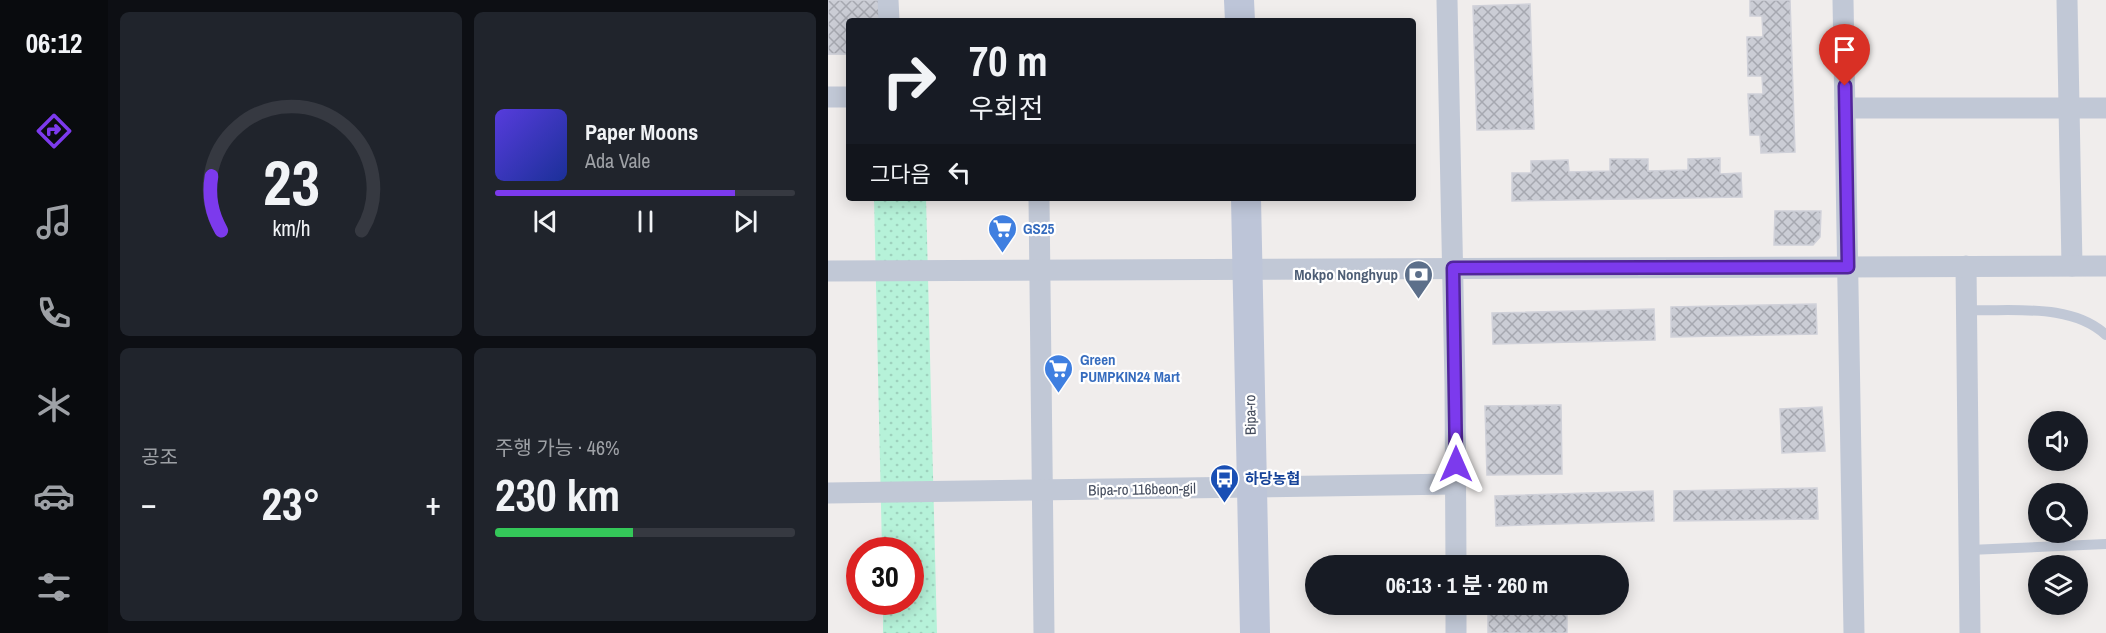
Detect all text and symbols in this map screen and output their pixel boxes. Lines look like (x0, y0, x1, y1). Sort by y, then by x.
pin (1819, 24, 1870, 86)
text: 06:12 (26, 25, 82, 61)
text: 70 m (969, 33, 1048, 89)
icon: arrive (1828, 33, 1861, 66)
icon: right (870, 42, 948, 120)
text: 우회전 (969, 90, 1044, 126)
icon: directions (33, 110, 75, 152)
text: Paper Moons (585, 117, 698, 147)
text: 23 (263, 140, 319, 224)
text: Ada Vale (585, 147, 650, 174)
icon: left (943, 156, 976, 189)
text: 그다음 (870, 159, 931, 189)
icon: music (33, 201, 75, 243)
icon: previous (529, 205, 562, 238)
icon: pause (629, 205, 662, 238)
icon: next (729, 205, 762, 238)
supermarket icon: GS25 (986, 212, 1018, 254)
text: km/h (272, 214, 310, 243)
place label: GS25 (1023, 218, 1055, 239)
bank icon: Mokpo Nonghyup (1403, 258, 1435, 300)
place label: Mokpo Nonghyup (1294, 264, 1398, 285)
icon: phone (33, 292, 75, 334)
place label: Green PUMPKIN24 Mart (1080, 349, 1180, 387)
supermarket icon: Green PUMPKIN24 Mart (1043, 352, 1075, 394)
icon: climate (33, 384, 75, 426)
street label: Bipa-ro (1239, 394, 1261, 435)
map controls (2028, 411, 2088, 615)
button: sound (2028, 411, 2088, 471)
position arrow (1424, 432, 1488, 496)
text: 주행 가능 · 46% (495, 434, 620, 461)
text: 공조 (141, 443, 178, 470)
bus stop icon: 하당농협 (1208, 462, 1240, 504)
text: 230 km (495, 464, 620, 525)
place label: 하당농협 (1245, 468, 1300, 489)
text: 23° (261, 473, 321, 534)
icon: car (33, 475, 75, 517)
street label: Bipa-ro 116beon-gil (1088, 478, 1196, 500)
text: − (141, 481, 157, 525)
text: + (425, 481, 441, 525)
button: search (2028, 483, 2088, 543)
speed limit sign: 30 (846, 537, 924, 615)
button: layers (2028, 555, 2088, 615)
icon: filters (33, 566, 75, 608)
text: 06:13 · 1 분 · 260 m (1386, 570, 1548, 600)

